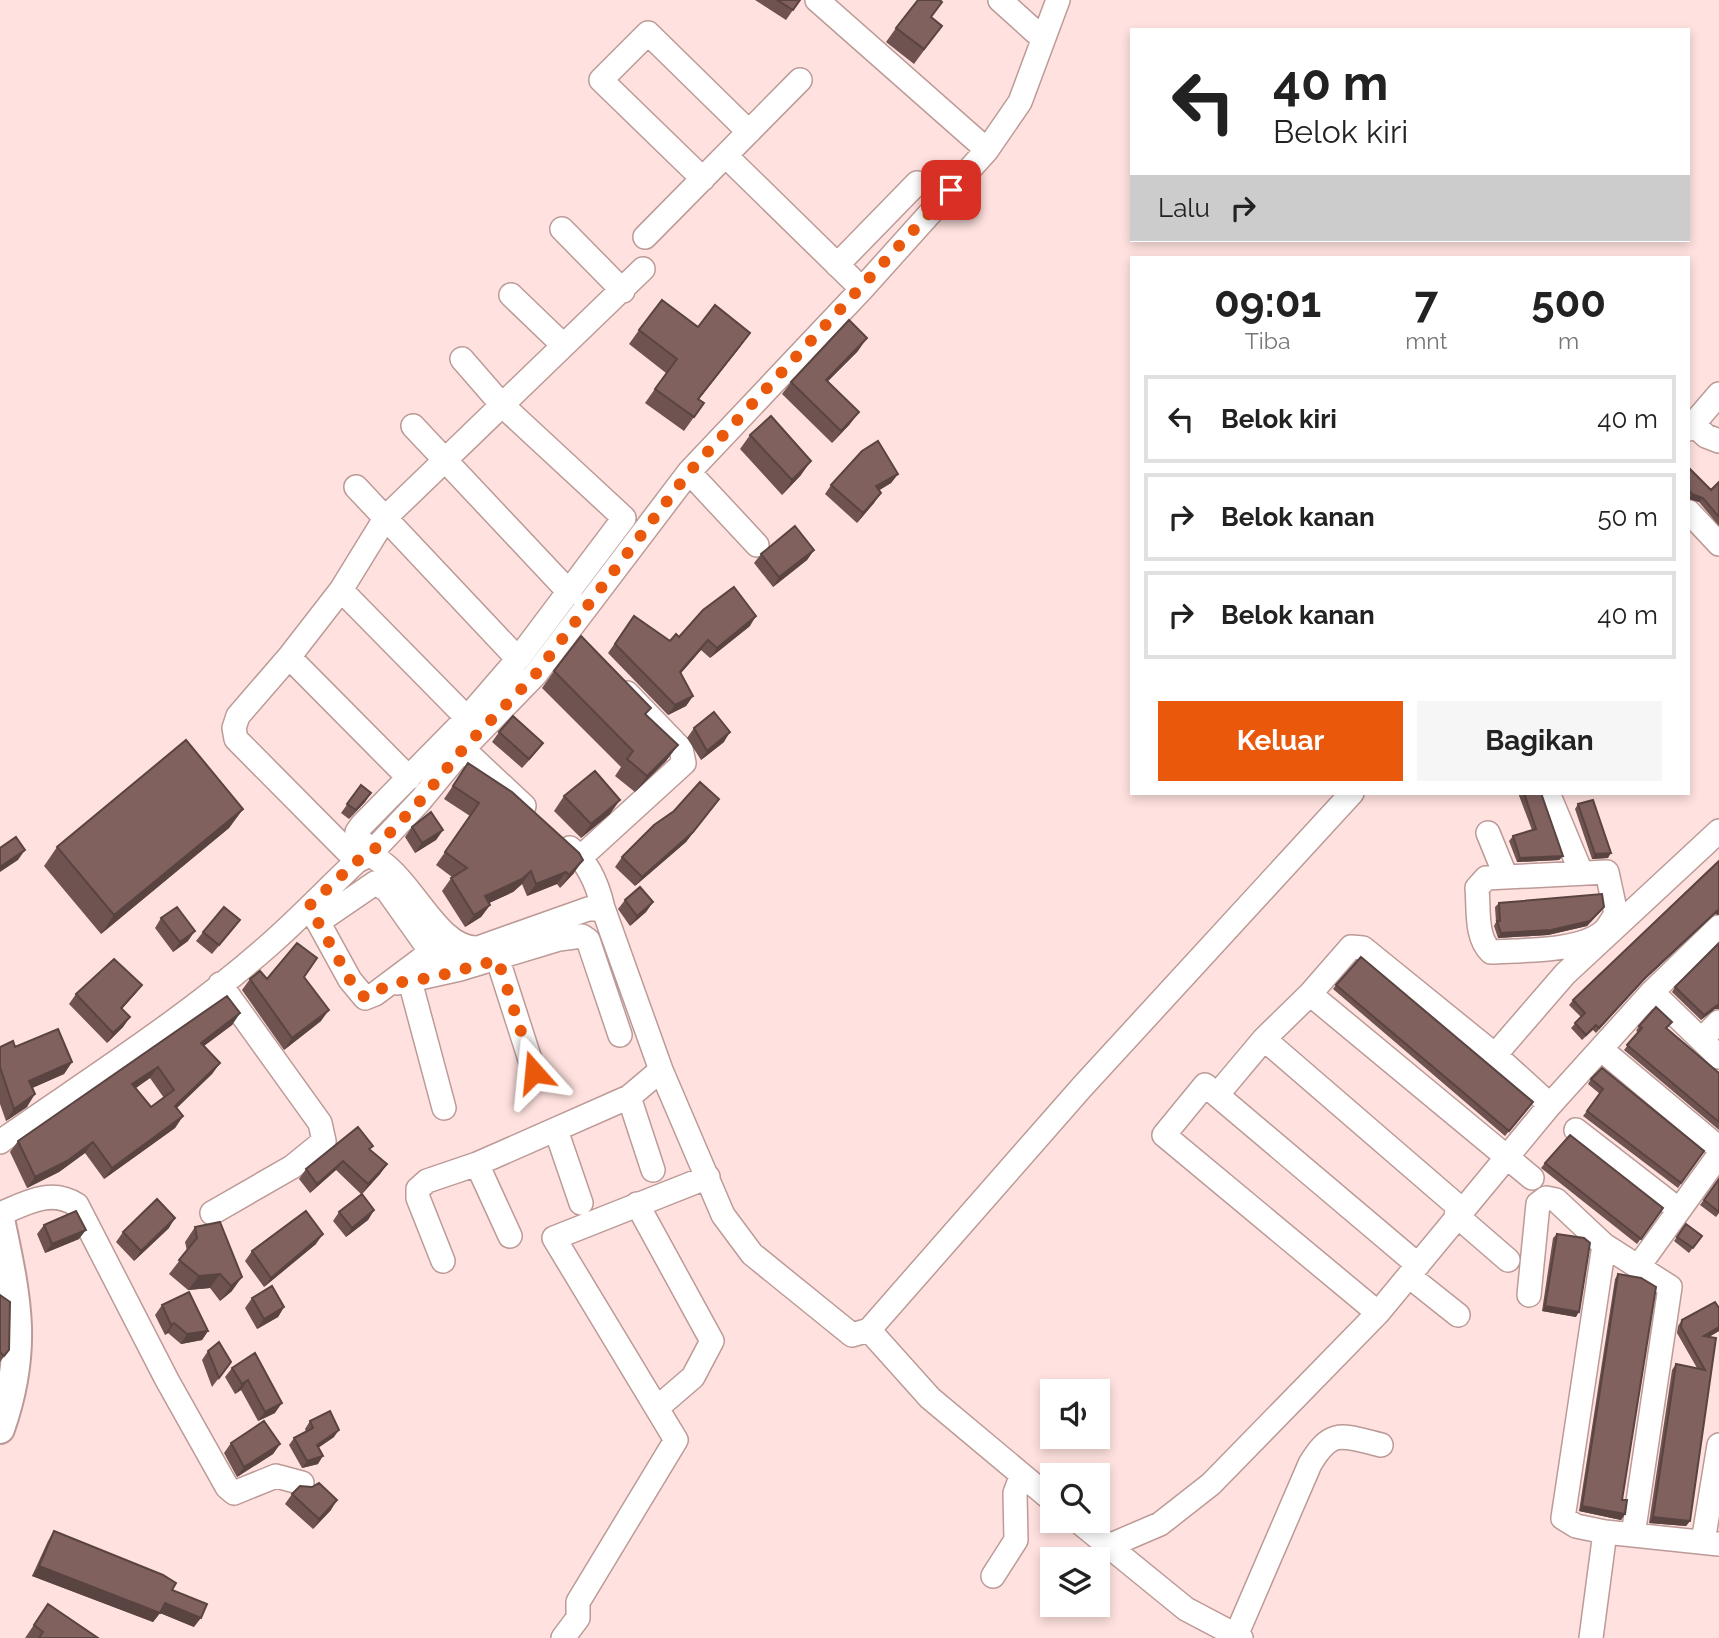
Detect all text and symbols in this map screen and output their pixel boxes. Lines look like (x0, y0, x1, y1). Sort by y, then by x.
text: 40 m (1273, 54, 1388, 111)
icon: left (1158, 56, 1249, 147)
text: Belok kiri (1273, 113, 1408, 150)
pin (921, 160, 981, 220)
icon: arrive (932, 171, 970, 209)
icon: right (1224, 189, 1262, 227)
text: Lalu (1158, 193, 1210, 223)
text: 09:01 (1214, 278, 1321, 327)
text: 7 (1415, 278, 1438, 327)
text: 500 (1531, 278, 1606, 327)
text: Tiba (1245, 327, 1291, 354)
text: mnt (1405, 327, 1447, 354)
text: m (1558, 327, 1579, 354)
icon: left (1162, 400, 1200, 438)
text: Belok kiri (1221, 404, 1337, 434)
text: 40 m (1597, 404, 1658, 434)
icon: right (1162, 498, 1200, 536)
text: Belok kanan (1221, 502, 1375, 532)
text: 50 m (1597, 502, 1658, 532)
icon: right (1162, 596, 1200, 634)
text: Belok kanan (1221, 600, 1375, 630)
text: 40 m (1597, 600, 1658, 630)
button: Keluar (1158, 701, 1403, 781)
button: Bagikan (1417, 701, 1662, 781)
position arrow (497, 1035, 571, 1109)
map controls (1040, 1379, 1110, 1617)
button: sound (1040, 1379, 1110, 1449)
button: search (1040, 1463, 1110, 1533)
button: layers (1040, 1547, 1110, 1617)

